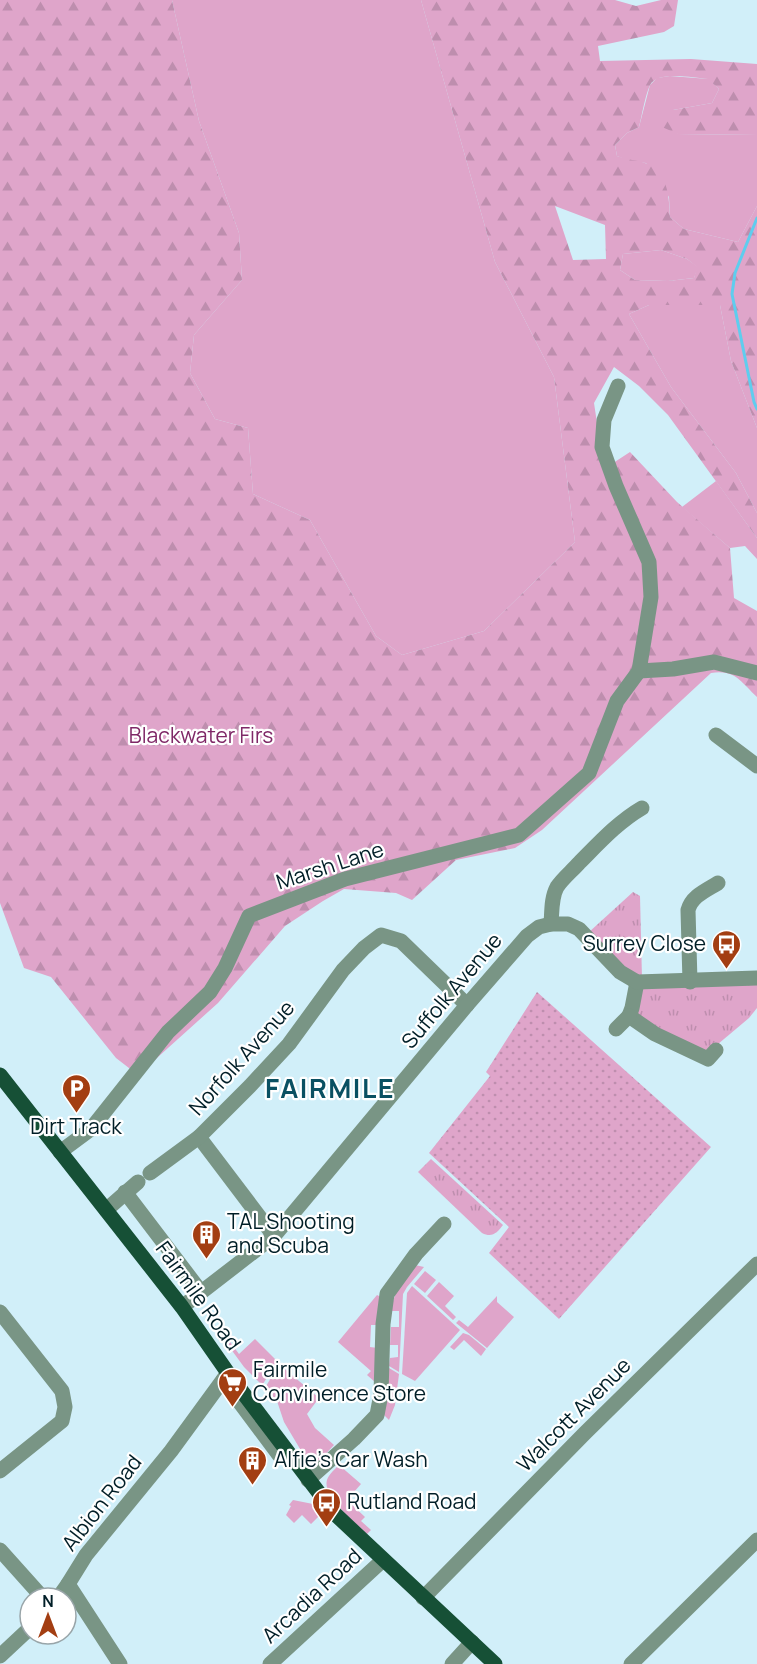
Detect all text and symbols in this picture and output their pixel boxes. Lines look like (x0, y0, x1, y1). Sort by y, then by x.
park label: Blackwater Firs (129, 721, 273, 749)
street label: Marsh Lane (272, 835, 387, 896)
street label: Suffolk Avenue (395, 927, 508, 1054)
bus stop icon: Surrey Close (711, 928, 743, 970)
place label: Surrey Close (583, 929, 706, 957)
street label: Norfolk Avenue (182, 994, 300, 1121)
district label: FAIRMILE (265, 1069, 395, 1106)
parking icon: Dirt Track (60, 1072, 92, 1114)
place label: Dirt Track (30, 1112, 122, 1140)
place label: TAL Shooting and Scuba (227, 1207, 355, 1259)
building icon: TAL Shooting and Scuba (190, 1218, 222, 1260)
street label: Fairmile Road (150, 1235, 248, 1355)
street label: Walcott Avenue (510, 1351, 636, 1477)
place label: Fairmile Convinence Store (253, 1355, 426, 1407)
supermarket icon: Fairmile Convinence Store (216, 1366, 248, 1408)
building icon: Alfie's Car Wash (237, 1444, 269, 1486)
place label: Alfie's Car Wash (274, 1445, 428, 1473)
street label: Albion Road (55, 1449, 147, 1556)
bus stop icon: Rutland Road (310, 1486, 342, 1528)
place label: Rutland Road (347, 1487, 477, 1515)
street label: Arcadia Road (255, 1542, 367, 1649)
north arrow (18, 1586, 78, 1646)
text: N (42, 1590, 54, 1612)

